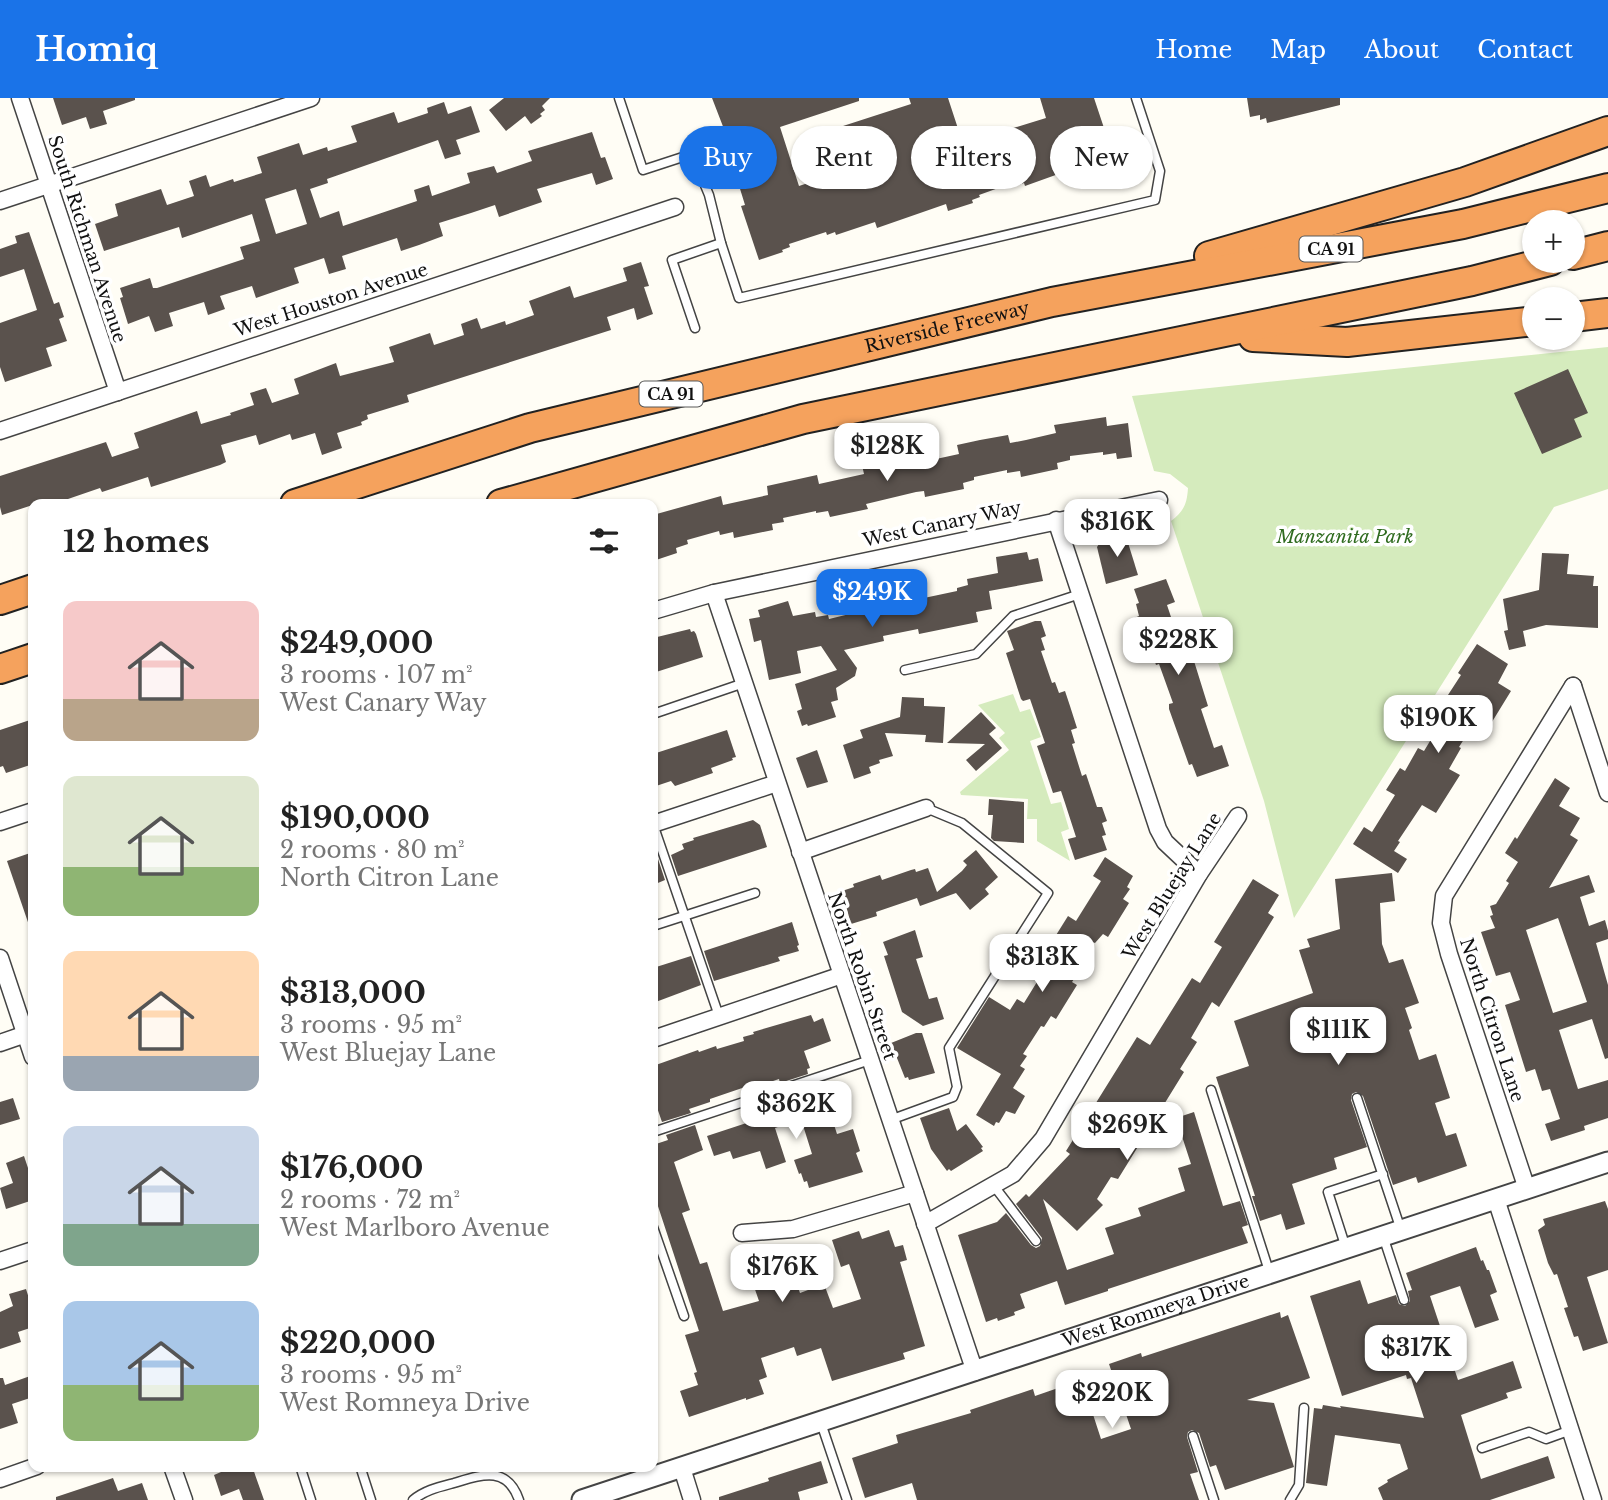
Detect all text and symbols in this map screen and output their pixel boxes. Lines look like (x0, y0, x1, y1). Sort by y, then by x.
text: Homiq (35, 29, 158, 70)
text: Home (1156, 35, 1232, 64)
text: Map (1270, 35, 1326, 64)
text: About (1364, 35, 1439, 64)
text: Contact (1477, 35, 1573, 64)
chip: Buy (679, 126, 777, 189)
chip: Rent (791, 126, 897, 189)
chip: Filters (911, 126, 1036, 189)
chip: New (1050, 126, 1153, 189)
street label: South Richman Avenue (43, 132, 131, 346)
map controls (1522, 210, 1585, 350)
button: + (1522, 210, 1585, 273)
road number: CA 91 (1300, 237, 1362, 262)
street label: West Houston Avenue (230, 258, 431, 342)
button: − (1522, 287, 1585, 350)
street label: Riverside Freeway (862, 297, 1032, 358)
road number: CA 91 (640, 382, 702, 406)
pin: $128K (838, 424, 936, 483)
text: $128K (850, 432, 924, 460)
street label: West Canary Way (860, 496, 1024, 552)
pin: $316K (1068, 500, 1166, 559)
text: $316K (1080, 508, 1154, 536)
icon: filters (585, 522, 623, 560)
text: 12 homes (63, 523, 210, 560)
park label: Manzanita Park (1276, 526, 1413, 548)
pin: $249K (823, 570, 921, 629)
text: $249K (832, 578, 912, 606)
pin: $228K (1129, 618, 1227, 677)
text: $249,000 (280, 624, 433, 661)
text: $228K (1139, 626, 1217, 654)
icon: home (119, 629, 203, 713)
text: 3 rooms · 107 m² (280, 661, 473, 689)
text: West Canary Way (280, 689, 487, 717)
pin: $190K (1389, 696, 1487, 755)
text: $190K (1400, 704, 1476, 732)
text: $190,000 (280, 799, 430, 836)
icon: home (119, 804, 203, 888)
street label: West Bluejay Lane (1117, 808, 1226, 964)
text: 2 rooms · 80 m² (280, 836, 465, 864)
text: North Citron Lane (280, 864, 499, 892)
street label: North Robin Street (823, 889, 901, 1063)
pin: $313K (993, 934, 1091, 994)
street label: North Citron Lane (1455, 935, 1529, 1105)
text: $313K (1005, 943, 1079, 971)
text: $313,000 (280, 974, 426, 1011)
icon: home (119, 979, 203, 1063)
pin: $111K (1289, 1007, 1387, 1067)
text: 3 rooms · 95 m² (280, 1011, 462, 1039)
text: $111K (1306, 1016, 1370, 1044)
text: West Bluejay Lane (280, 1039, 496, 1067)
pin: $362K (747, 1082, 845, 1141)
text: $362K (757, 1090, 835, 1118)
pin: $269K (1078, 1102, 1176, 1162)
text: $269K (1087, 1111, 1167, 1139)
text: $176,000 (280, 1149, 423, 1186)
icon: home (119, 1154, 203, 1238)
text: 2 rooms · 72 m² (280, 1186, 460, 1214)
text: West Marlboro Avenue (280, 1214, 550, 1242)
pin: $176K (733, 1244, 831, 1304)
text: $176K (746, 1253, 818, 1281)
street label: West Romneya Drive (1058, 1270, 1252, 1352)
text: $220,000 (280, 1324, 436, 1361)
pin: $317K (1367, 1326, 1465, 1385)
icon: home (119, 1329, 203, 1413)
text: $317K (1381, 1334, 1451, 1362)
text: 3 rooms · 95 m² (280, 1361, 462, 1389)
pin: $220K (1063, 1370, 1161, 1430)
text: $220K (1071, 1379, 1153, 1407)
text: West Romneya Drive (280, 1389, 530, 1417)

